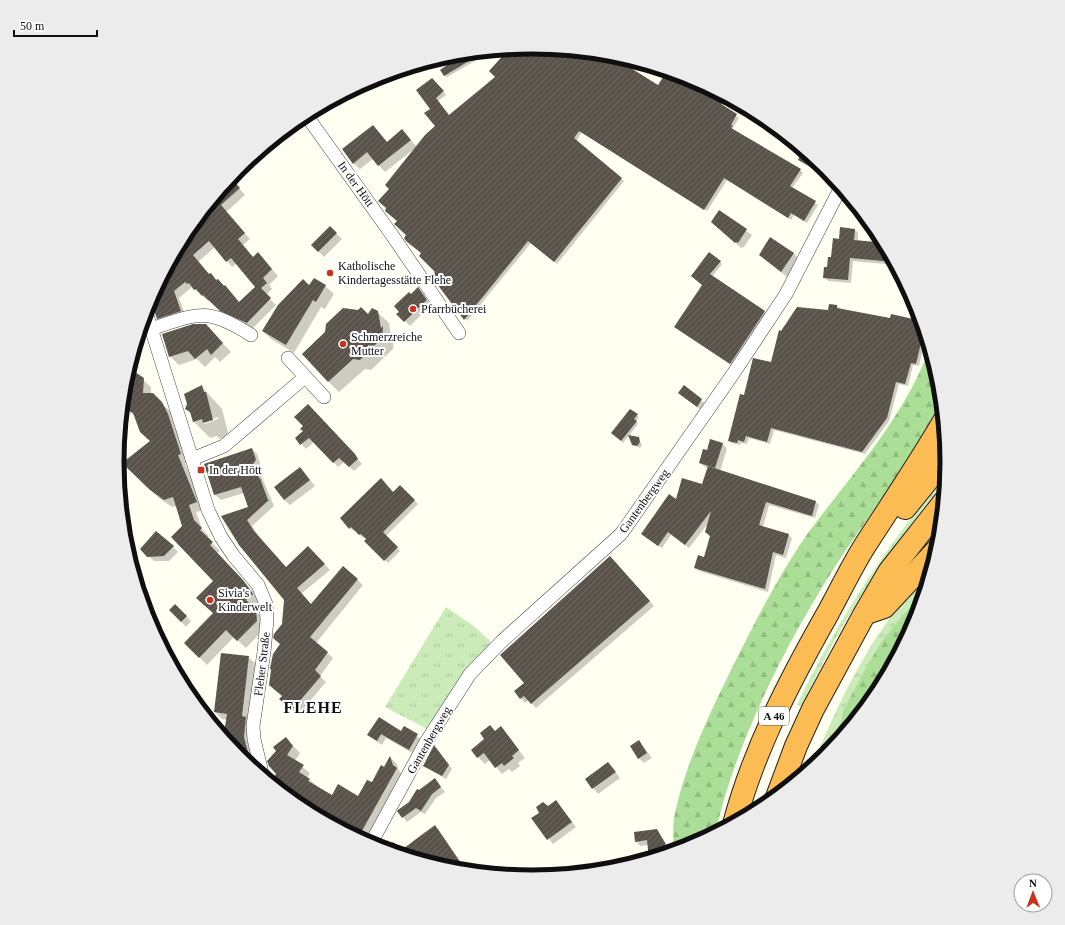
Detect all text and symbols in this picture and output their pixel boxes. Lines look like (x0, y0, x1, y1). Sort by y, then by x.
scale bar (14, 12, 97, 38)
text: 50 m (20, 19, 45, 33)
street label: In der Hött (335, 159, 378, 210)
place label: Katholische Kindertagesstätte Flehe (338, 259, 451, 287)
marker: Katholische Kindertagesstätte Flehe (325, 268, 335, 278)
place label: Pfarrbücherei (421, 302, 487, 316)
marker: Pfarrbücherei (408, 304, 418, 314)
place label: Schmerzreiche Mutter (351, 330, 422, 358)
marker: Schmerzreiche Mutter (338, 339, 348, 349)
place label: In der Hött (209, 463, 262, 477)
marker: In der Hött (196, 465, 206, 475)
street label: Gantenbergweg (616, 466, 672, 536)
place label: Sivia's Kinderwelt (218, 586, 273, 614)
marker: Sivia's Kinderwelt (205, 595, 215, 605)
street label: Fleher Straße (251, 631, 273, 697)
district label: FLEHE (283, 699, 343, 716)
street label: Gantenbergweg (404, 704, 454, 776)
road number: A 46 (759, 707, 789, 725)
north arrow (1013, 873, 1053, 913)
text: N (1029, 877, 1037, 889)

